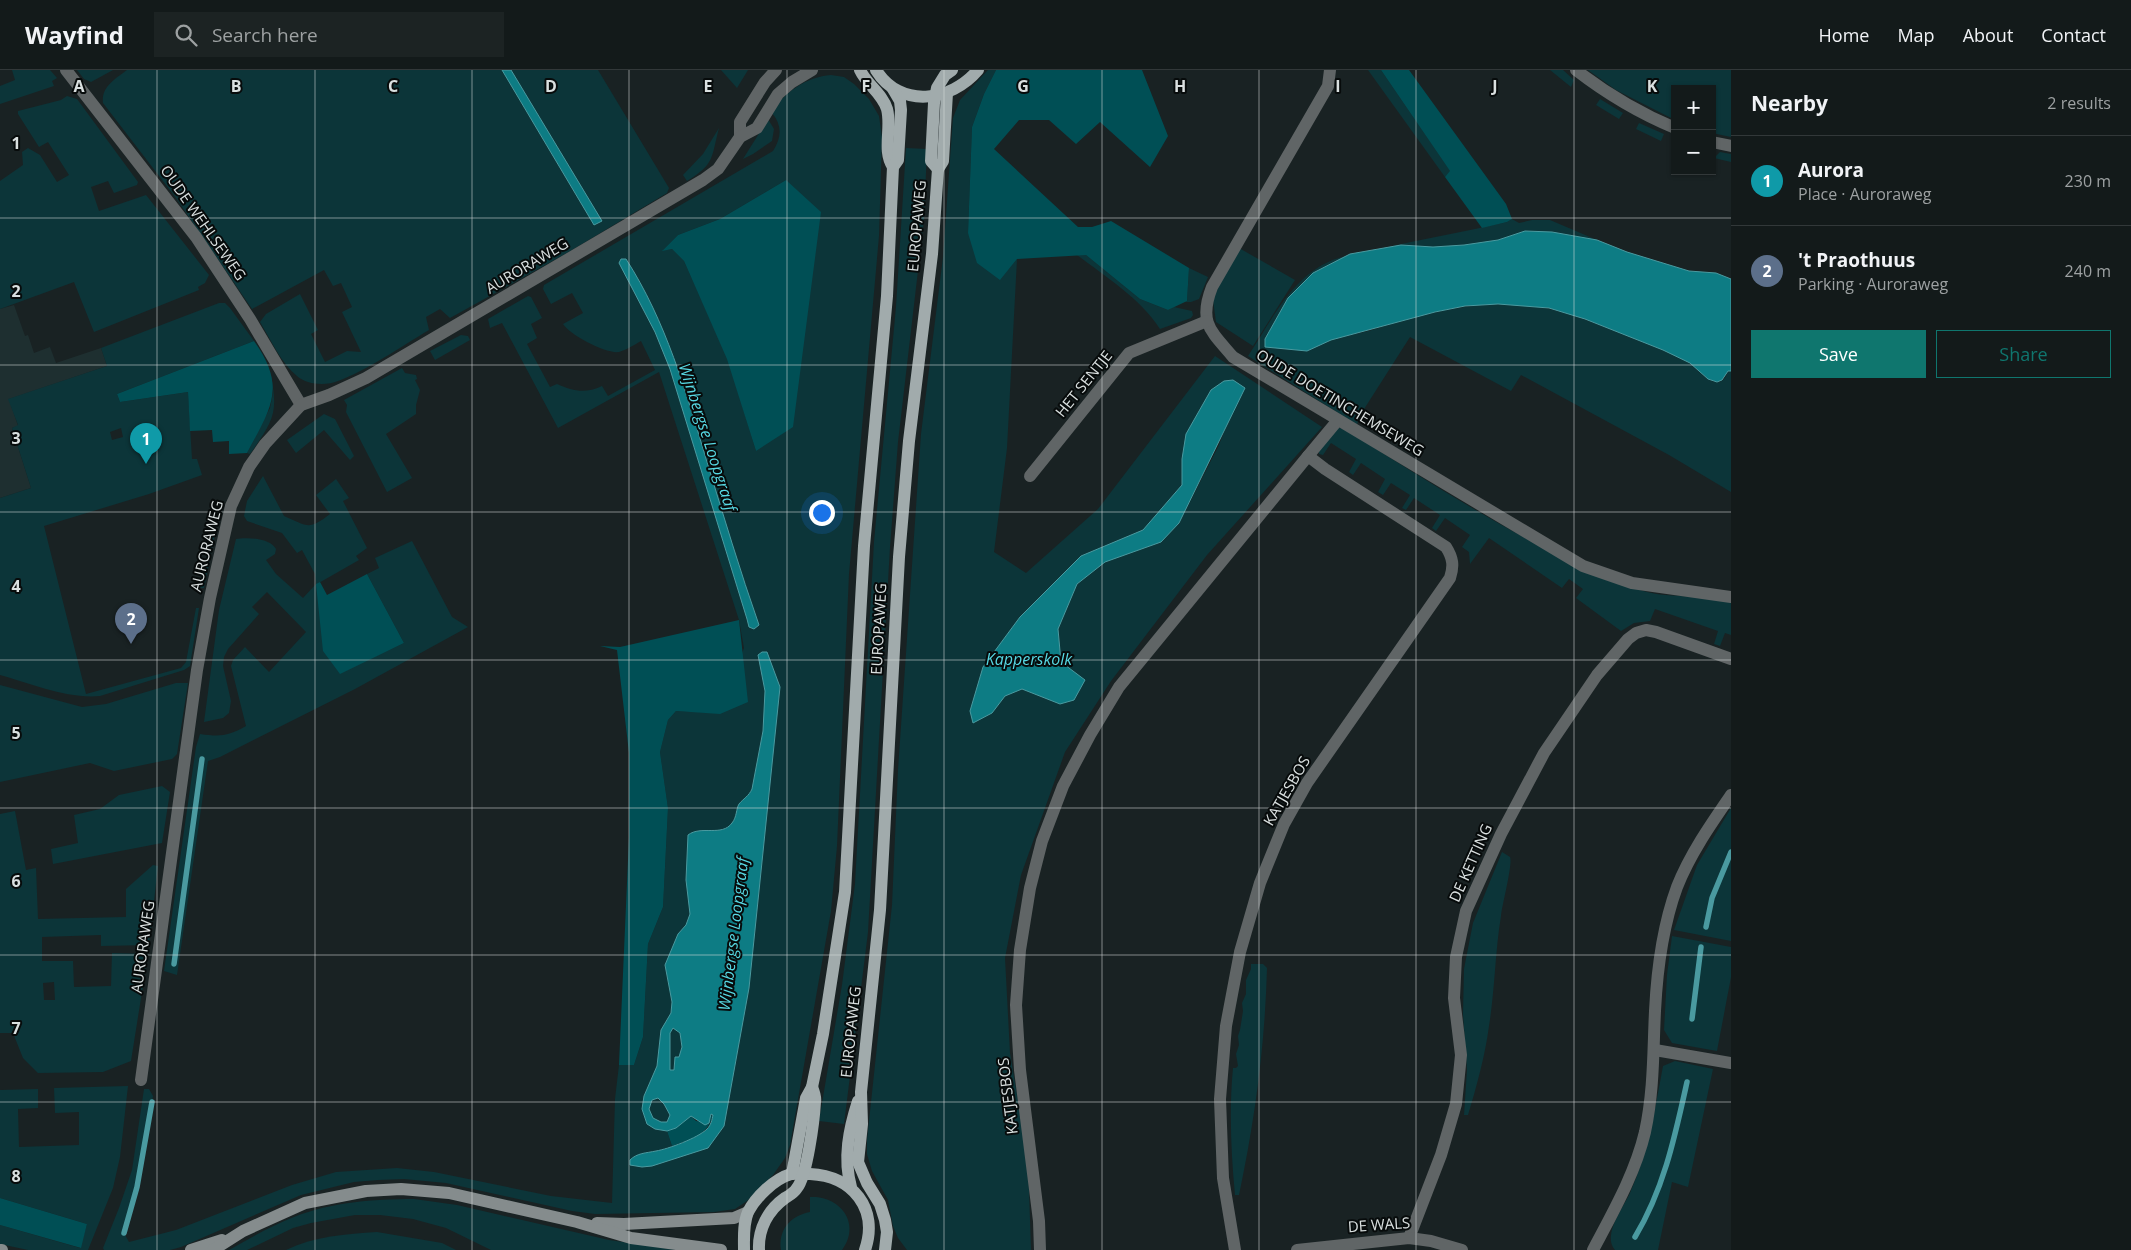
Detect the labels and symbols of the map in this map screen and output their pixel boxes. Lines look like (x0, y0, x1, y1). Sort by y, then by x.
text: A (73, 75, 85, 97)
text: B (231, 75, 241, 97)
text: C (388, 75, 398, 97)
text: D (545, 75, 557, 97)
text: E (704, 75, 713, 97)
text: F (862, 75, 870, 97)
text: G (1017, 75, 1029, 97)
text: H (1174, 75, 1186, 97)
text: I (1335, 75, 1341, 97)
text: J (1490, 75, 1498, 97)
text: K (1647, 75, 1658, 97)
text: 1 (11, 132, 21, 154)
street label: OUDE WEHLSEWEG (156, 161, 251, 284)
street label: EUROPAWEG (902, 179, 930, 273)
street label: AURORAWEG (481, 233, 572, 298)
text: 2 (11, 280, 21, 302)
street label: OUDE DOETINCHEMSEWEG (1253, 344, 1428, 460)
street label: HET SENTJE (1050, 346, 1116, 421)
water label: Wijnbergse Loopgraaf (674, 360, 743, 517)
pin: 1 (130, 423, 162, 464)
text: 3 (11, 427, 21, 449)
street label: AURORAWEG (185, 498, 227, 593)
your location (809, 500, 835, 526)
text: 4 (11, 575, 21, 597)
street label: EUROPAWEG (866, 583, 890, 675)
pin: 2 (115, 603, 147, 644)
water label: Kapperskolk (986, 648, 1073, 670)
text: 5 (11, 722, 21, 744)
street label: KATJESBOS (1258, 752, 1314, 829)
street label: DE KETTING (1444, 820, 1496, 905)
water label: Wijnbergse Loopgraaf (713, 853, 754, 1012)
text: 6 (11, 870, 21, 892)
street label: AURORAWEG (126, 899, 158, 994)
street label: EUROPAWEG (835, 985, 865, 1079)
text: 7 (11, 1017, 21, 1039)
street label: KATJESBOS (992, 1057, 1022, 1136)
text: 8 (11, 1165, 21, 1187)
street label: DE WALS (1347, 1212, 1411, 1236)

